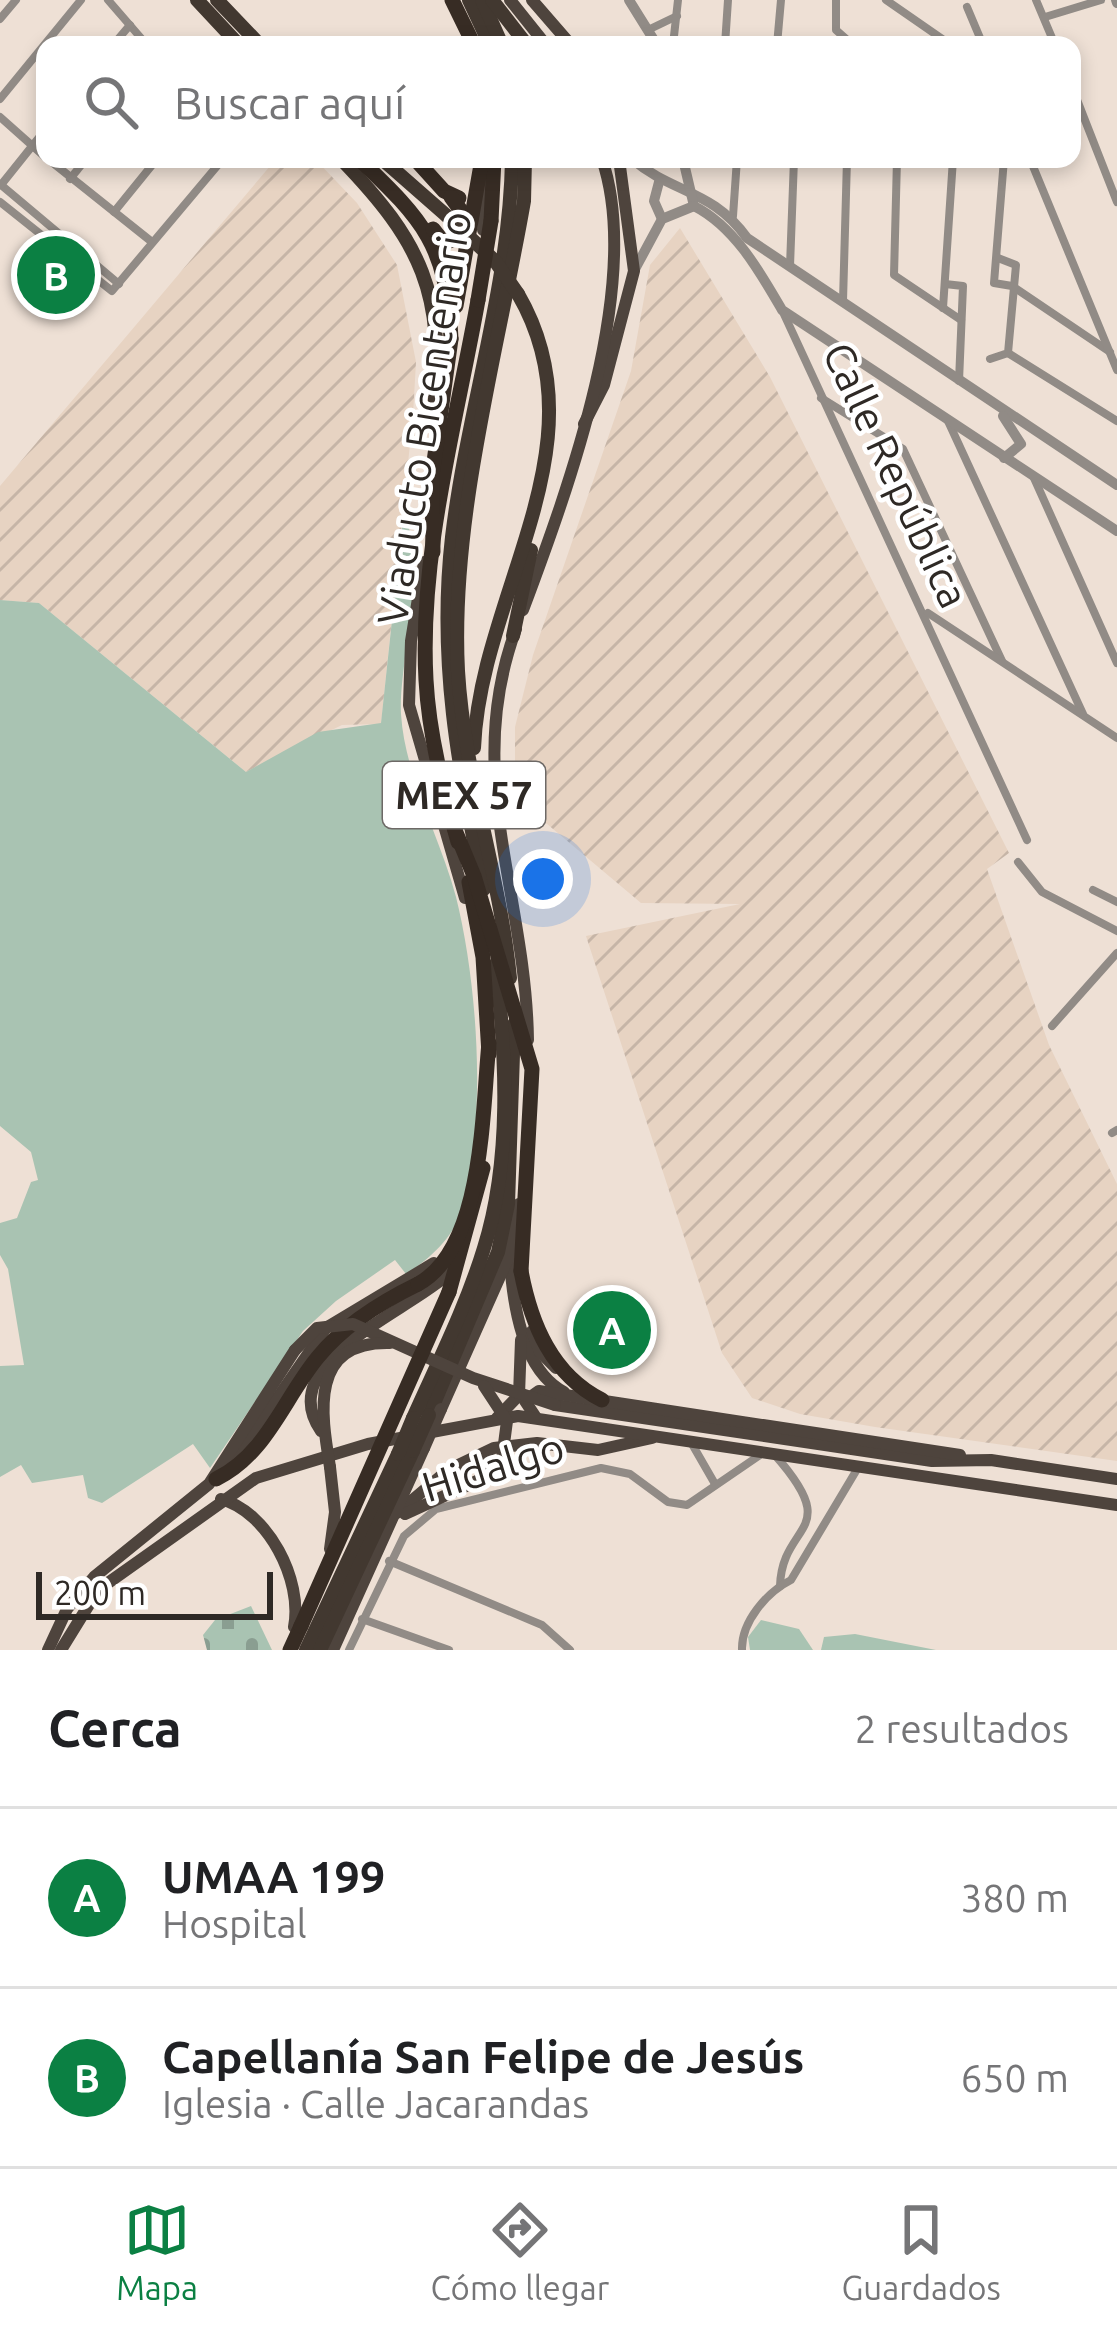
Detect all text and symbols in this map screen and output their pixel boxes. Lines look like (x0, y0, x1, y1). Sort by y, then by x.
search box (36, 36, 1081, 168)
icon: search (78, 69, 144, 135)
text: Buscar aquí (174, 77, 405, 128)
street label: Viaducto Bicentenario (368, 208, 479, 628)
pin: B (17, 230, 95, 320)
street label: Calle República (815, 335, 978, 615)
road number: MEX 57 (383, 762, 545, 828)
your location (513, 849, 573, 909)
pin: A (573, 1285, 651, 1375)
street label: Hidalgo (416, 1423, 569, 1510)
scale bar (36, 1566, 273, 1619)
text: 200 m (54, 1574, 146, 1611)
text: Cerca (48, 1699, 182, 1757)
text: 2 resultados (855, 1707, 1069, 1750)
text: UMAA 199 (162, 1851, 385, 1902)
text: A (73, 1876, 101, 1919)
text: 380 m (960, 1876, 1069, 1919)
text: Hospital (162, 1902, 307, 1945)
text: Capellanía San Felipe de Jesús (162, 2031, 804, 2082)
text: B (74, 2056, 100, 2099)
text: 650 m (960, 2056, 1069, 2099)
text: Iglesia · Calle Jacarandas (162, 2082, 589, 2125)
tab: Mapa (116, 2197, 198, 2306)
tab: Cómo llegar (430, 2197, 609, 2306)
tab: Guardados (841, 2197, 1001, 2306)

